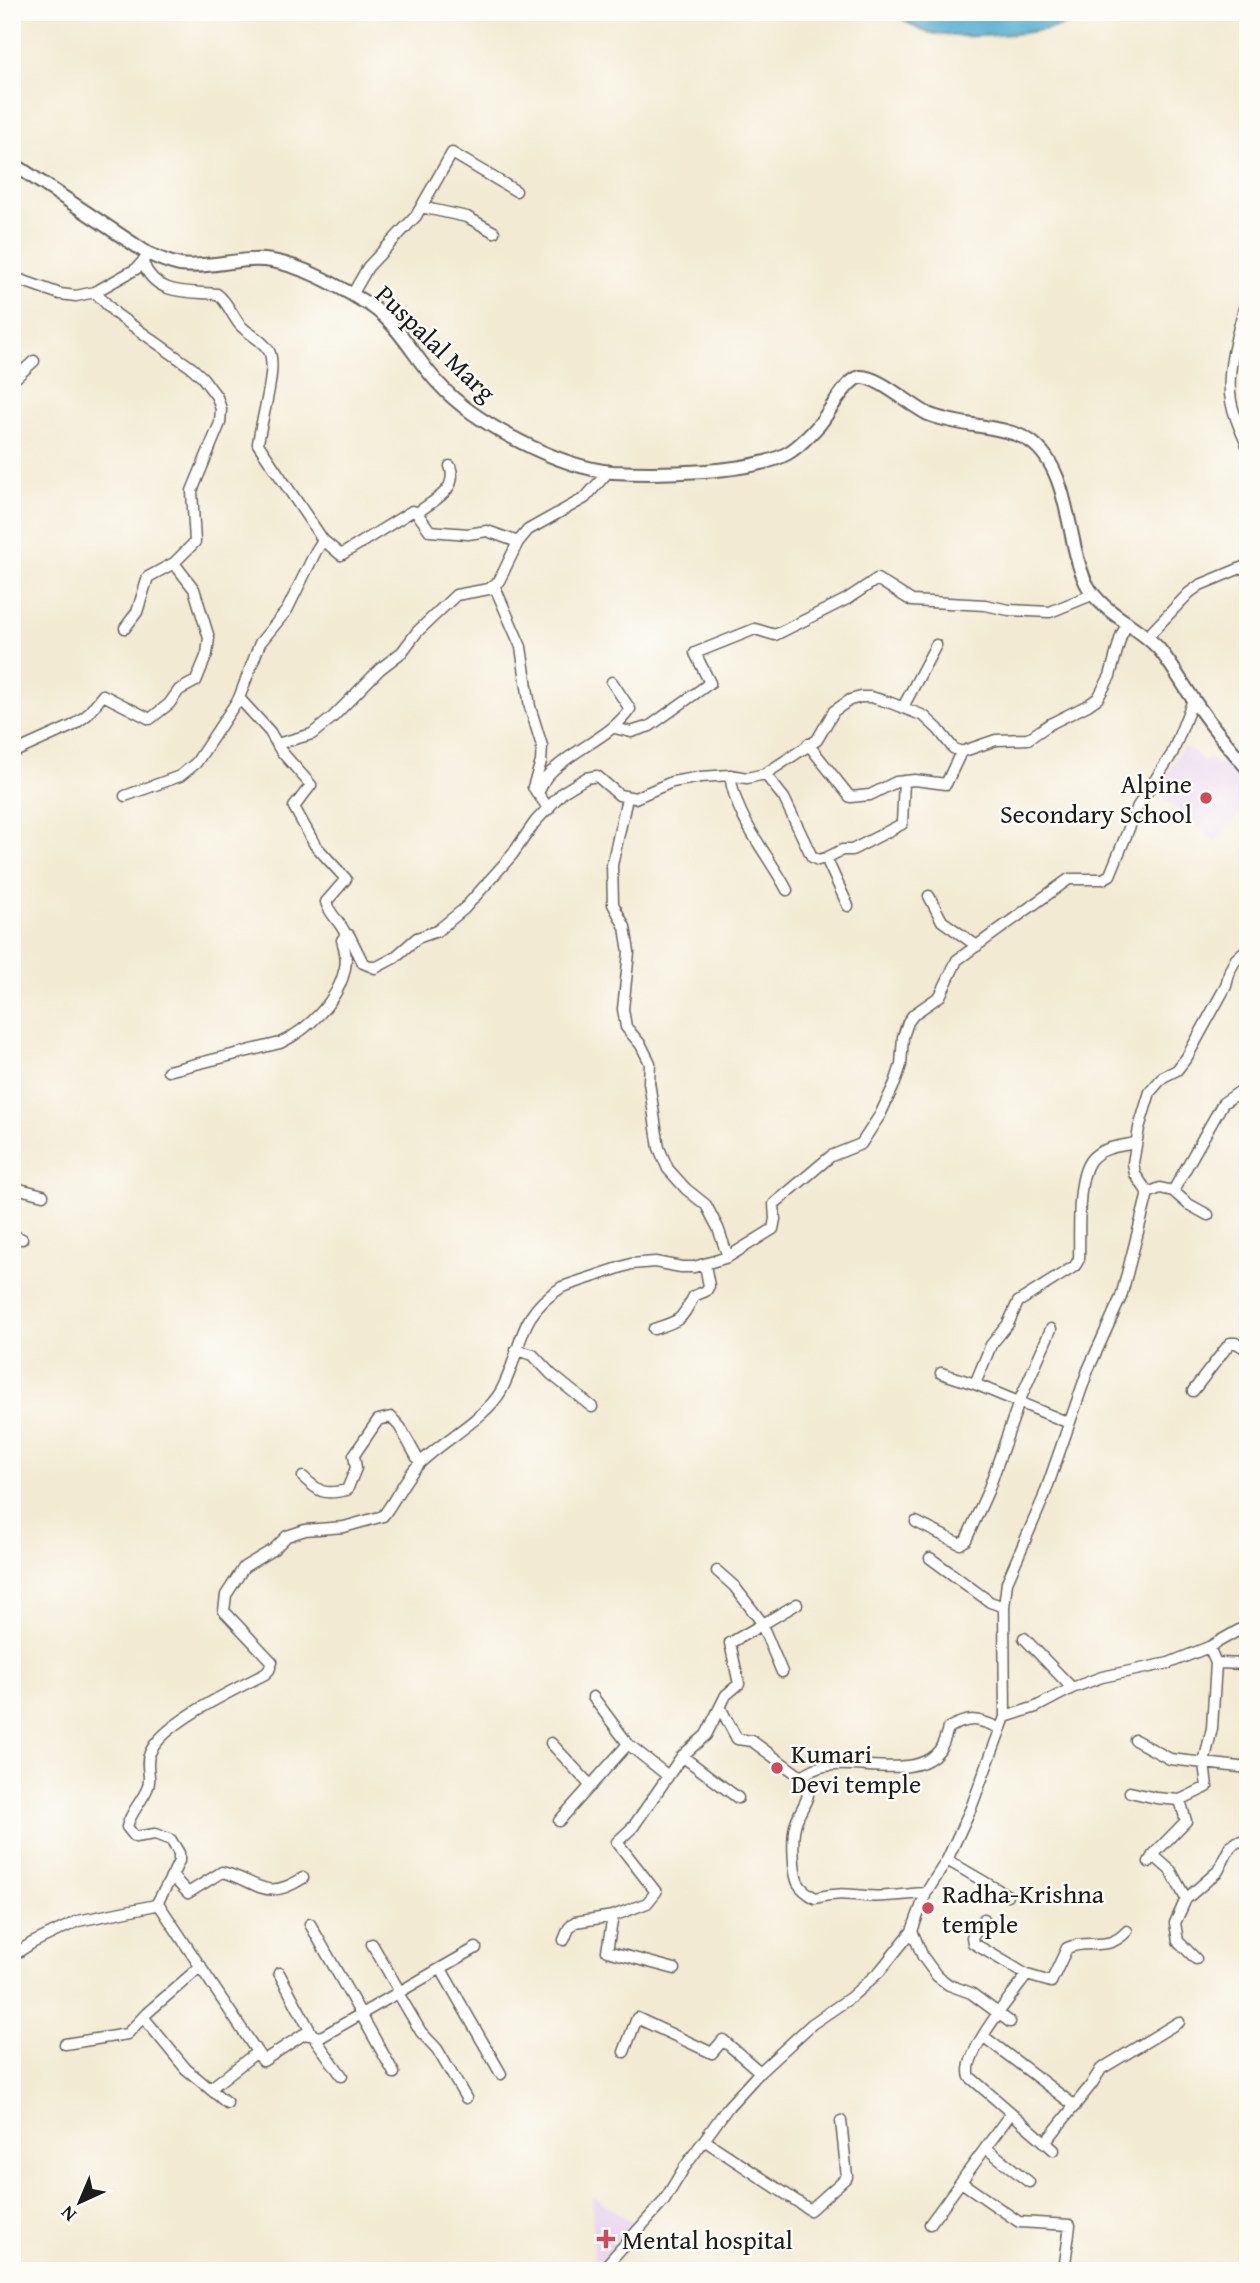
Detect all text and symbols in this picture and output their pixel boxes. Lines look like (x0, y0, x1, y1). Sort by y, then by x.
street label: Puspalal Marg (367, 275, 505, 411)
place label: Alpine Secondary School (1000, 764, 1192, 833)
marker: Alpine Secondary School (1198, 790, 1214, 806)
place label: Kumari Devi temple (791, 1734, 921, 1803)
marker: Kumari Devi temple (769, 1760, 785, 1776)
place label: Radha-Krishna temple (942, 1874, 1105, 1943)
marker: Radha-Krishna temple (920, 1900, 936, 1916)
north arrow (46, 2168, 116, 2238)
text: N (54, 2200, 82, 2229)
place label: Mental hospital (622, 2220, 793, 2259)
marker: Mental hospital (596, 2229, 616, 2249)

